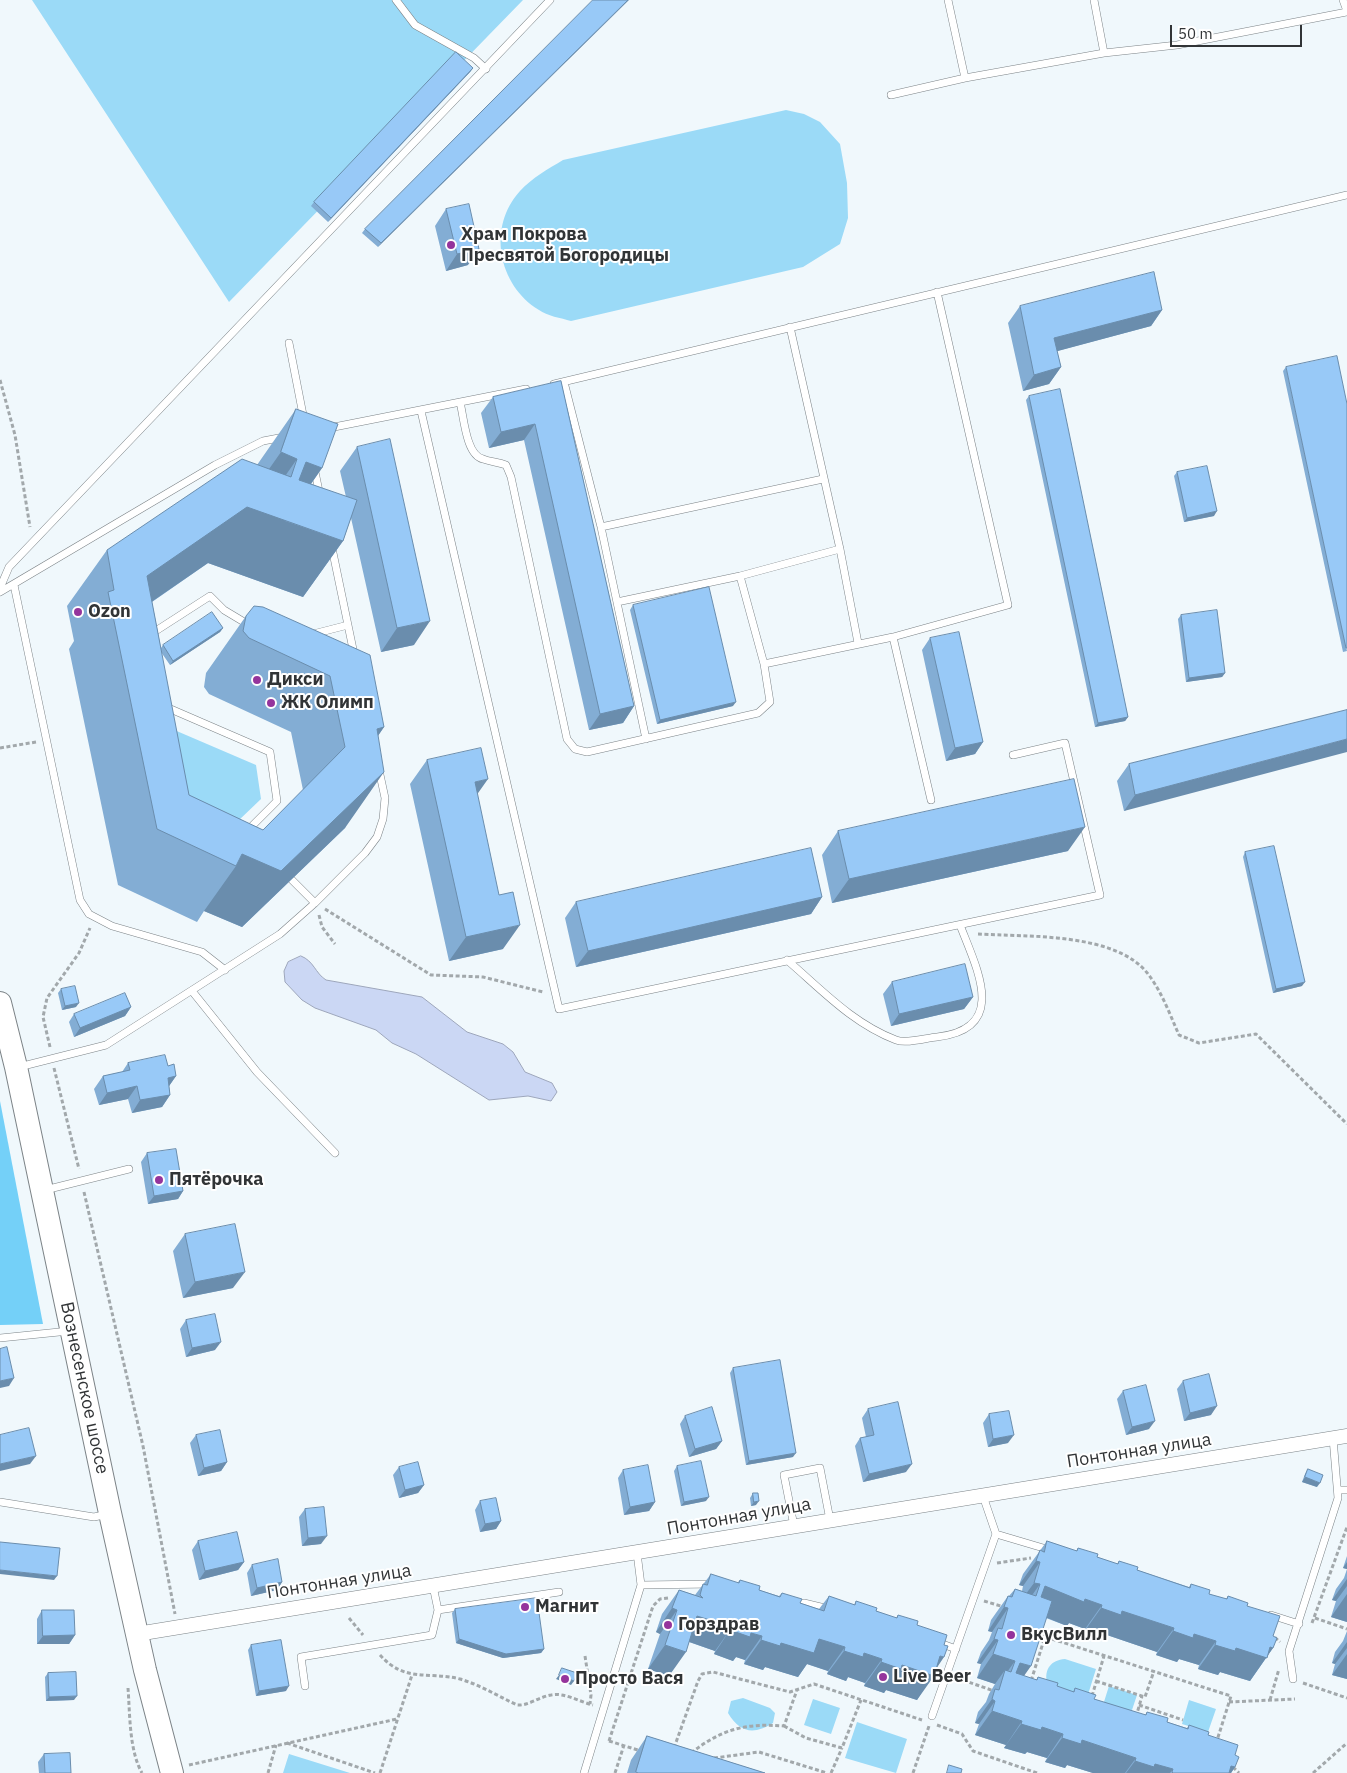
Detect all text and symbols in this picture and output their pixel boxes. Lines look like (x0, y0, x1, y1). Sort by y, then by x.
scale bar (1172, 15, 1304, 47)
text: 50 m (1178, 24, 1213, 43)
place label: Храм Покрова Пресвятой Богородицы (461, 224, 669, 266)
marker: Храм Покрова Пресвятой Богородицы (445, 239, 457, 251)
place label: Ozon (88, 601, 131, 623)
marker: Ozon (72, 606, 84, 618)
place label: Дикси (267, 669, 323, 691)
marker: Дикси (251, 674, 263, 686)
place label: ЖК Олимп (281, 692, 374, 714)
marker: ЖК Олимп (265, 697, 277, 709)
place label: Пятёрочка (169, 1169, 263, 1191)
marker: Пятёрочка (153, 1174, 165, 1186)
street label: Вознесенское шоссе (55, 1300, 113, 1476)
street label: Понтонная улица (1065, 1429, 1213, 1473)
street label: Понтонная улица (665, 1494, 813, 1540)
street label: Понтонная улица (265, 1560, 413, 1604)
place label: Магнит (535, 1596, 599, 1618)
marker: Магнит (519, 1601, 531, 1613)
place label: Горздрав (678, 1614, 759, 1636)
marker: Горздрав (662, 1619, 674, 1631)
place label: ВкусВилл (1021, 1624, 1107, 1646)
marker: ВкусВилл (1005, 1629, 1017, 1641)
place label: Live Beer (893, 1666, 971, 1688)
place label: Просто Вася (575, 1668, 683, 1690)
marker: Live Beer (877, 1671, 889, 1683)
marker: Просто Вася (559, 1673, 571, 1685)

